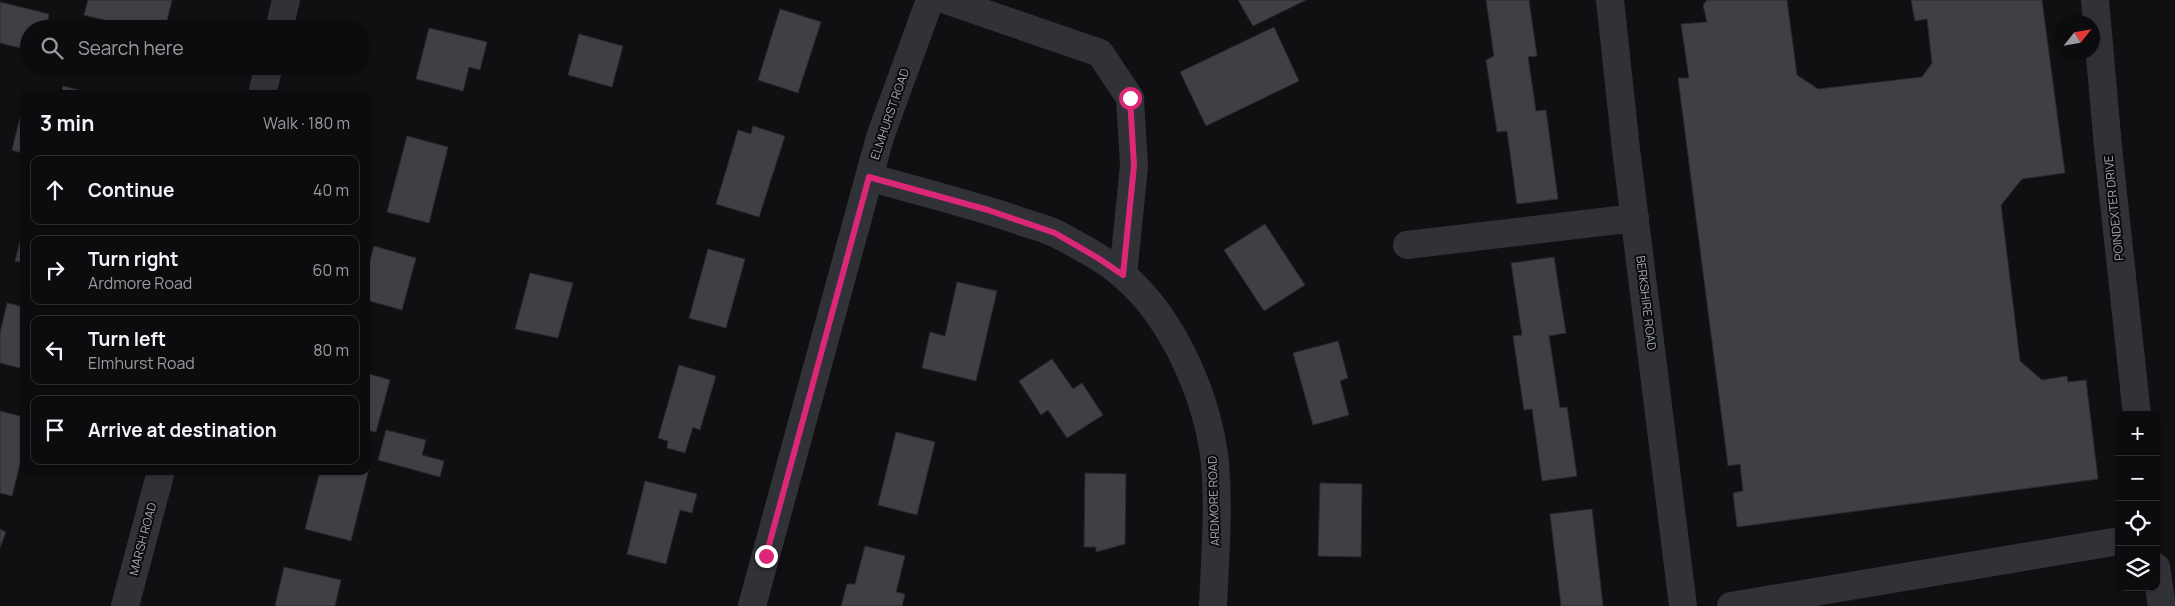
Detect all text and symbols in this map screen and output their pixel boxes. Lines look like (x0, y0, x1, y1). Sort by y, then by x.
north arrow (2055, 15, 2100, 60)
search box (20, 20, 370, 75)
icon: search (38, 34, 66, 62)
text: Search here (78, 35, 184, 61)
street label: ELMHURST ROAD (866, 66, 913, 162)
route start (1119, 87, 1142, 110)
text: 3 min (40, 109, 94, 137)
text: Walk · 180 m (263, 112, 350, 134)
street label: POINDEXTER DRIVE (2099, 154, 2128, 262)
icon: ahead (41, 176, 69, 204)
text: Continue (88, 177, 174, 203)
text: 40 m (313, 179, 349, 201)
text: Turn right (88, 246, 178, 272)
street label: BERKSHIRE ROAD (1632, 255, 1661, 351)
icon: right (41, 256, 69, 284)
text: 60 m (313, 259, 349, 281)
text: Ardmore Road (88, 272, 192, 294)
text: Turn left (88, 326, 166, 352)
icon: left (41, 336, 69, 364)
text: 80 m (313, 339, 349, 361)
text: Elmhurst Road (88, 352, 195, 374)
map controls (2115, 411, 2160, 591)
button: + (2115, 411, 2160, 456)
icon: arrive (41, 416, 69, 444)
text: Arrive at destination (88, 417, 277, 443)
street label: ARDMORE ROAD (1203, 456, 1224, 547)
button: − (2115, 456, 2160, 501)
street label: MARSH ROAD (125, 500, 160, 577)
button: locate (2115, 501, 2160, 546)
route end (755, 545, 778, 568)
button: layers (2115, 546, 2160, 591)

